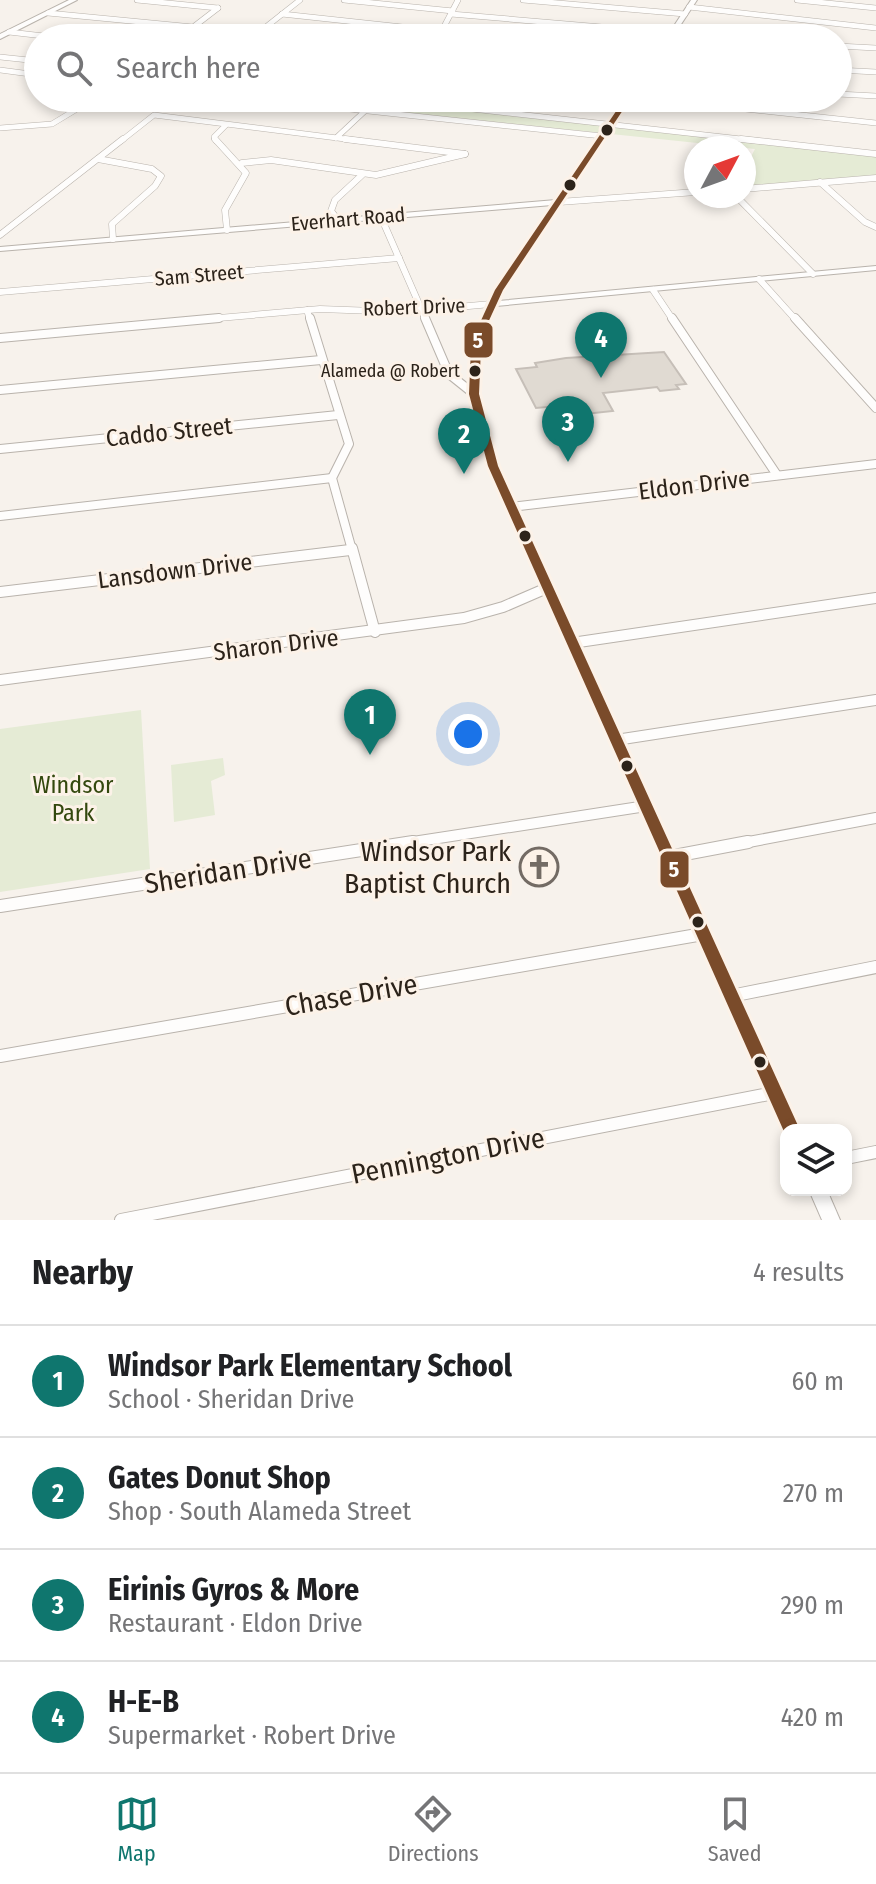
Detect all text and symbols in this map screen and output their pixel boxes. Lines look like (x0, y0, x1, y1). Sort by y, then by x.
search box (24, 24, 852, 112)
icon: search (52, 46, 96, 90)
text: Search here (116, 50, 261, 86)
unlabelled marker (599, 122, 615, 138)
north arrow (684, 136, 756, 208)
unlabelled marker (562, 177, 578, 193)
street label: Everhart Road (290, 202, 406, 236)
street label: Sam Street (154, 259, 245, 291)
street label: Robert Drive (363, 293, 465, 321)
pin: 4 (575, 312, 627, 378)
line badge: 5 (463, 321, 494, 359)
text: 5 (473, 327, 484, 354)
place label: Alameda @ Robert (321, 360, 460, 382)
marker: Alameda @ Robert (467, 363, 483, 379)
pin: 3 (542, 396, 594, 462)
pin: 2 (438, 408, 490, 474)
street label: Caddo Street (105, 411, 234, 453)
street label: Eldon Drive (637, 464, 751, 506)
unlabelled marker (517, 528, 533, 544)
street label: Lansdown Drive (96, 548, 254, 594)
street label: Sharon Drive (212, 623, 340, 667)
pin: 1 (344, 689, 396, 755)
your location (448, 714, 488, 754)
unlabelled marker (619, 758, 635, 774)
park label: Windsor Park (33, 771, 114, 827)
place label: Windsor Park Baptist Church (344, 835, 512, 900)
street label: Sheridan Drive (142, 842, 314, 900)
church icon: Windsor Park Baptist Church (518, 846, 560, 888)
line badge: 5 (659, 850, 690, 889)
text: 5 (669, 856, 680, 883)
unlabelled marker (690, 914, 706, 930)
street label: Chase Drive (282, 967, 420, 1023)
unlabelled marker (752, 1054, 768, 1070)
street label: Pennington Drive (349, 1121, 547, 1191)
map controls (780, 1124, 852, 1196)
button: layers (780, 1124, 852, 1196)
text: Nearby (32, 1252, 133, 1293)
text: 4 results (753, 1257, 844, 1288)
text: Windsor Park Elementary School (108, 1348, 512, 1384)
text: 1 (53, 1366, 64, 1397)
text: 60 m (791, 1366, 844, 1397)
text: School · Sheridan Drive (108, 1384, 354, 1415)
text: Gates Donut Shop (108, 1460, 331, 1496)
text: 2 (52, 1478, 64, 1509)
text: 270 m (783, 1478, 844, 1509)
text: Shop · South Alameda Street (108, 1496, 411, 1527)
text: Eirinis Gyros & More (108, 1572, 359, 1608)
text: 3 (52, 1590, 64, 1621)
text: 290 m (780, 1590, 844, 1621)
text: Restaurant · Eldon Drive (108, 1608, 363, 1639)
text: H-E-B (108, 1684, 179, 1720)
text: 4 (51, 1702, 65, 1733)
text: 420 m (781, 1702, 844, 1733)
text: Supermarket · Robert Drive (108, 1720, 396, 1751)
tab: Map (115, 1792, 159, 1867)
tab: Directions (388, 1792, 479, 1867)
tab: Saved (708, 1792, 761, 1867)

